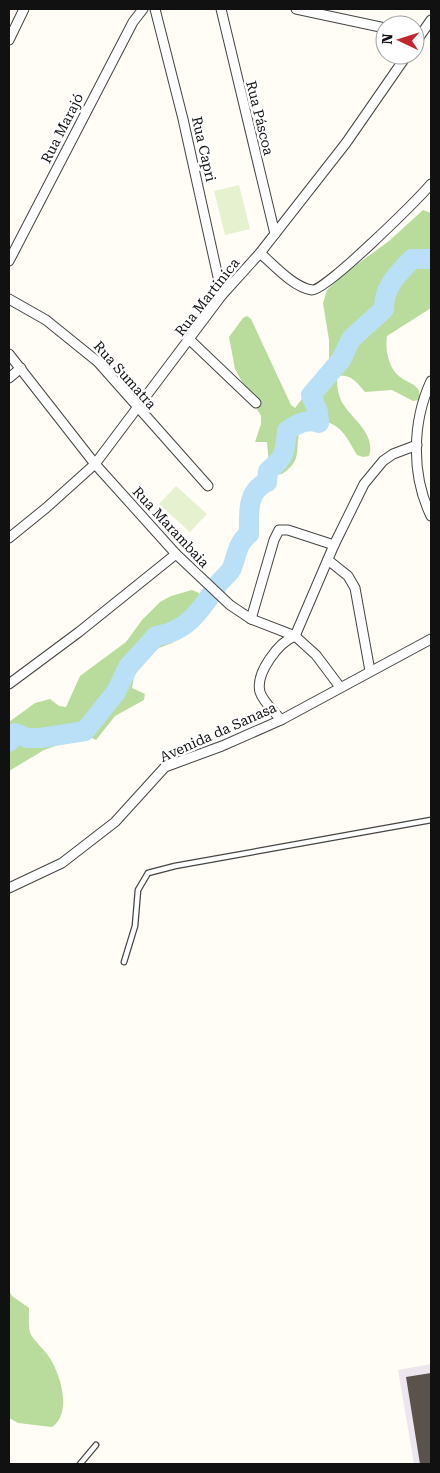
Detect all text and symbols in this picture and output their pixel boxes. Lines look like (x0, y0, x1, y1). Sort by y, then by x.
north arrow (375, 15, 425, 65)
text: N (379, 33, 395, 45)
street label: Rua Páscoa (243, 79, 277, 157)
street label: Rua Marajó (38, 90, 86, 166)
street label: Rua Capri (189, 115, 219, 184)
street label: Rua Martinica (172, 254, 243, 339)
street label: Rua Sumatra (90, 338, 160, 412)
street label: Rua Marambaia (130, 483, 213, 571)
street label: Avenida da Sanasa (157, 699, 279, 765)

